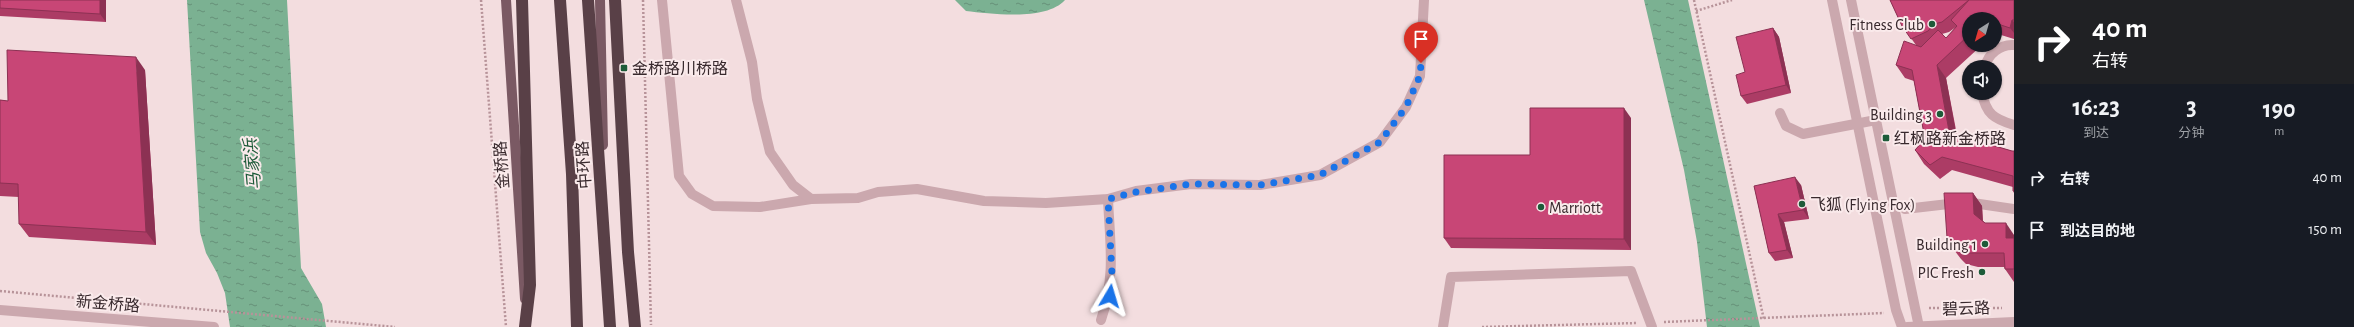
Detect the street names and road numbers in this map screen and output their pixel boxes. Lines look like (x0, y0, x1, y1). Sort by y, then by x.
street label: 金桥路 (491, 140, 512, 190)
street label: 中环路 (573, 140, 594, 190)
street label: 新金桥路 (75, 292, 141, 315)
street label: 碧云路 (1942, 299, 1990, 318)

